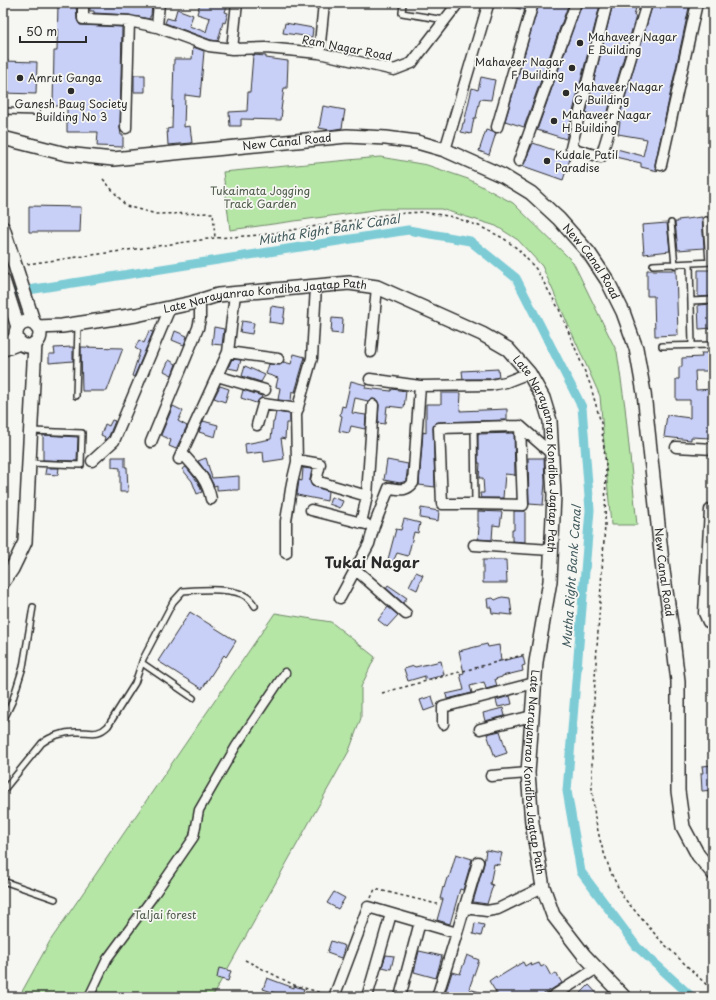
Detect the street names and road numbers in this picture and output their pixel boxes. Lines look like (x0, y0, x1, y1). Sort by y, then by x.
street label: Ram Nagar Road (301, 30, 394, 65)
street label: New Canal Road (241, 129, 332, 154)
street label: New Canal Road (559, 220, 624, 302)
street label: Late Narayanrao Kondiba Jagtap Path (162, 274, 368, 317)
street label: Late Narayanrao Kondiba Jagtap Path (509, 351, 563, 553)
street label: New Canal Road (650, 527, 679, 618)
street label: Late Narayanrao Kondiba Jagtap Path (520, 669, 550, 876)

